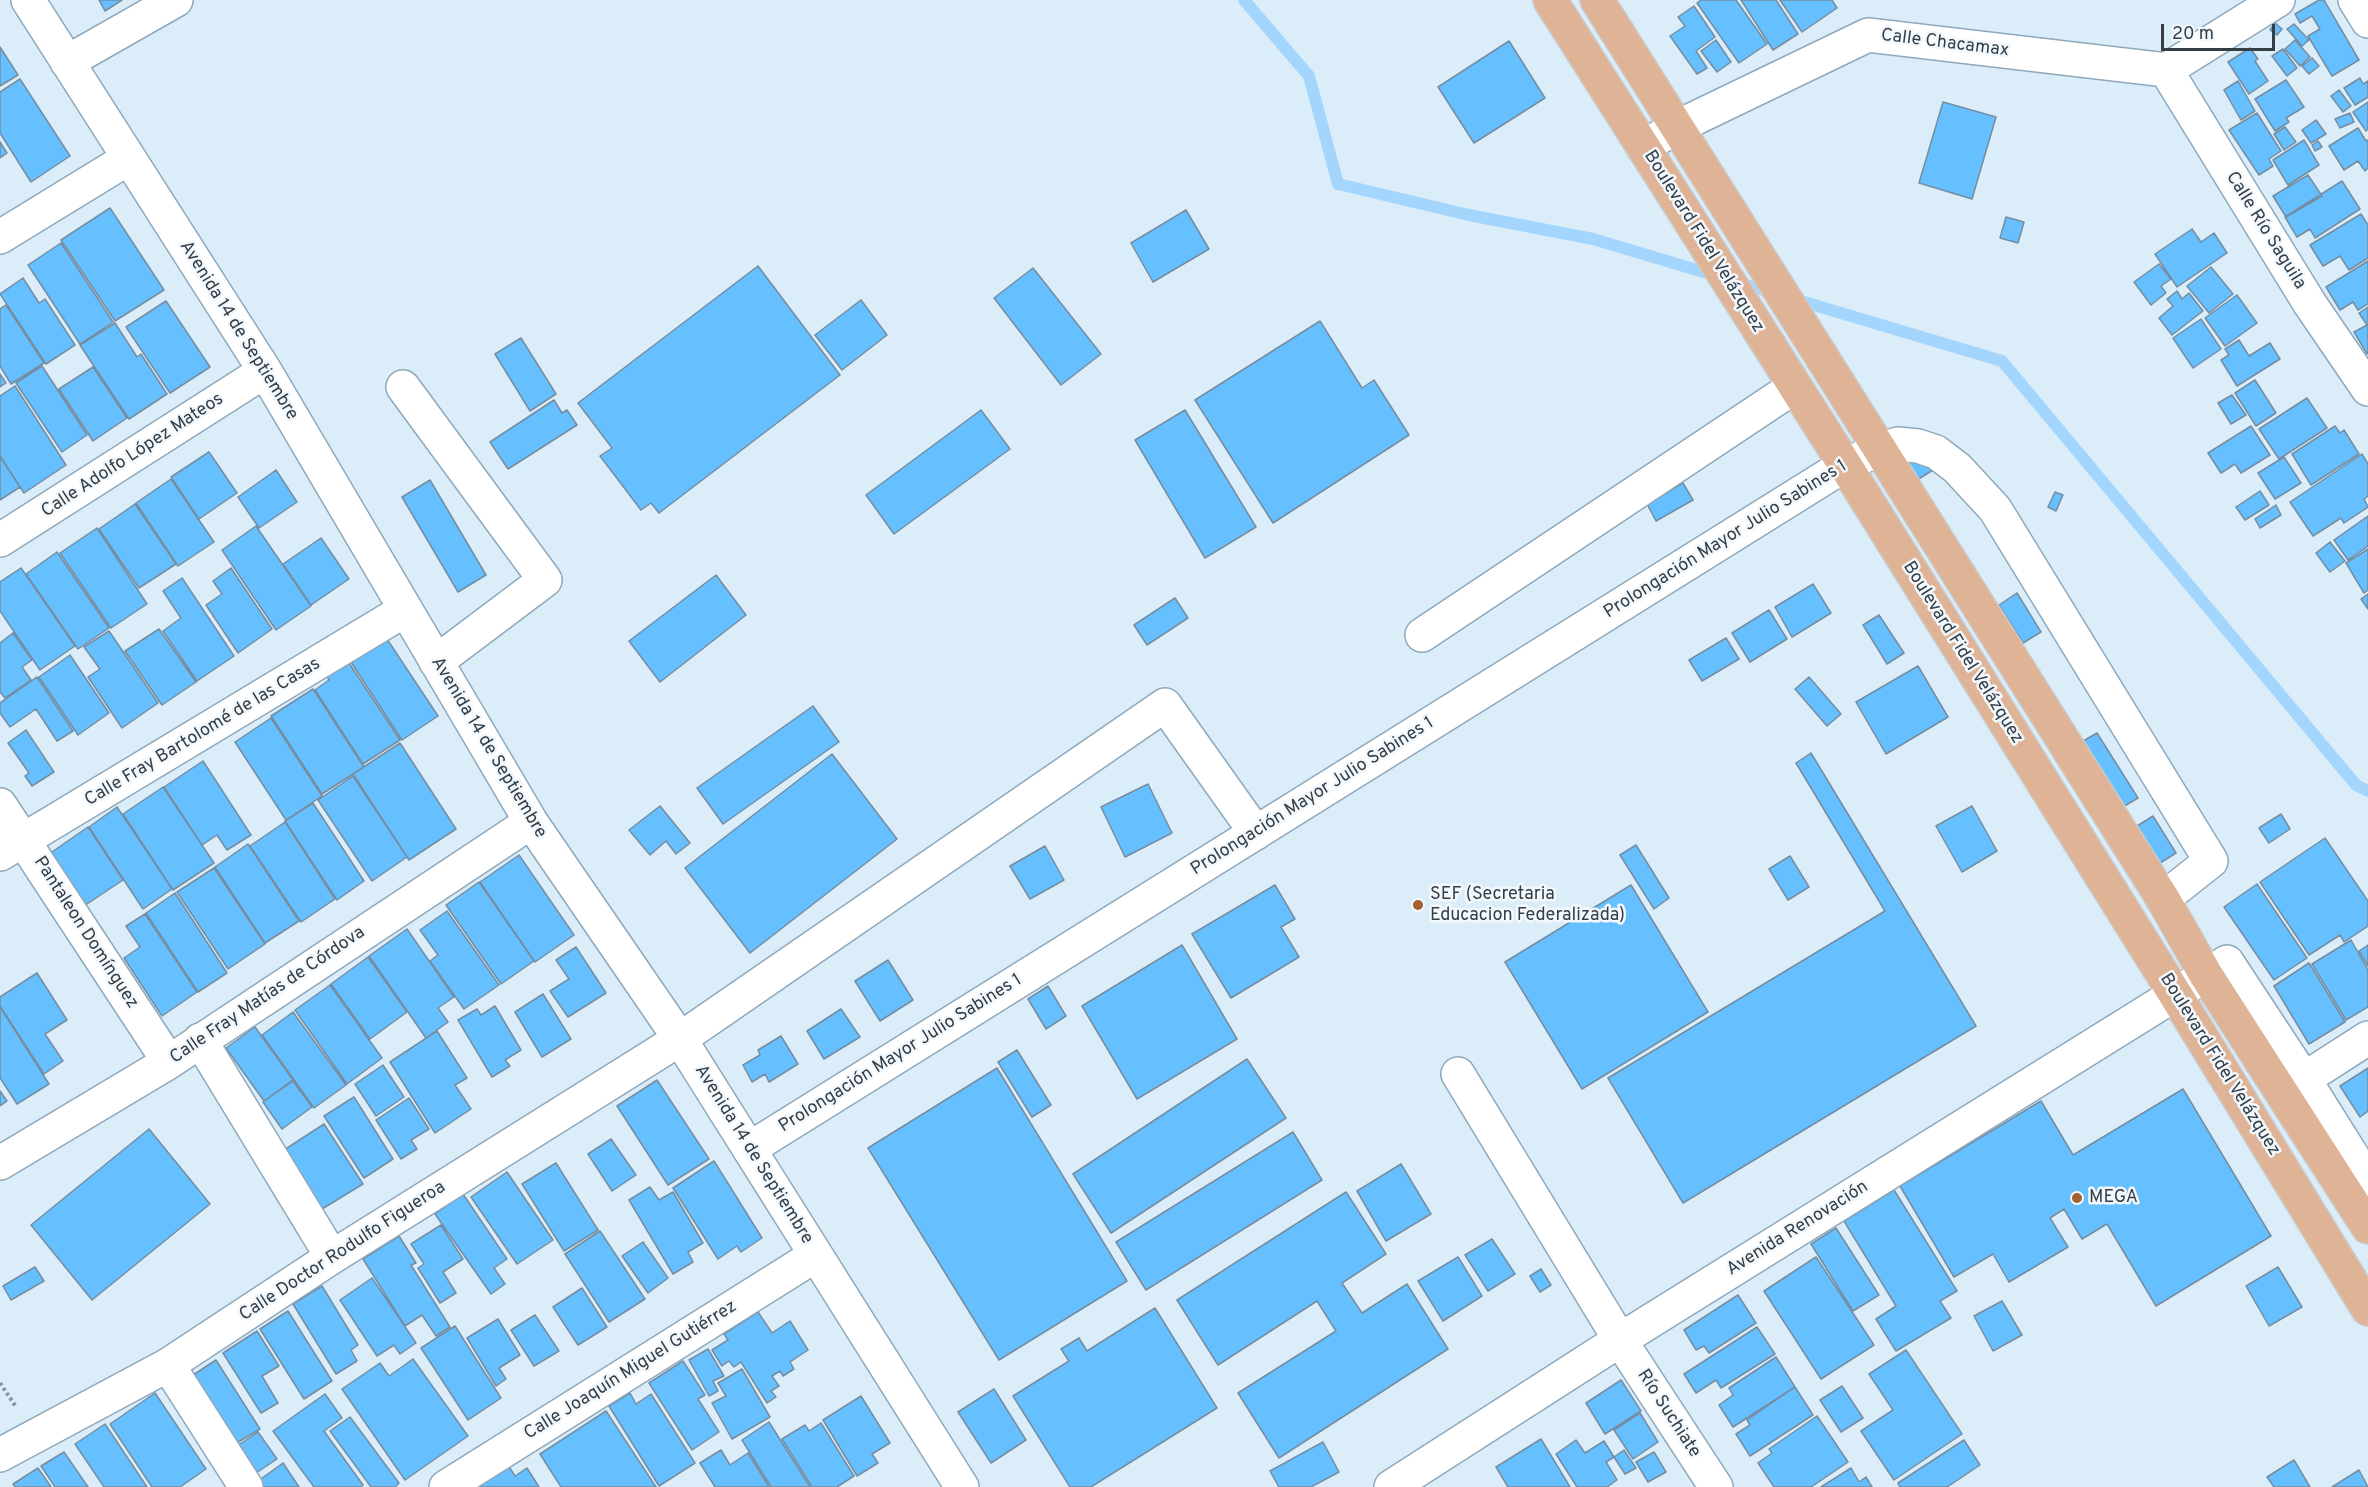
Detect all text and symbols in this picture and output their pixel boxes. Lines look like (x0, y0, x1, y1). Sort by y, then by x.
scale bar (2164, 12, 2278, 50)
text: 20 m (2172, 23, 2214, 46)
street label: Calle Chacamax (1880, 25, 2010, 63)
street label: Boulevard Fidel Velázquez (1638, 147, 1768, 337)
street label: Calle Río Saguila (2220, 168, 2310, 294)
street label: Avenida 14 de Septiembre (174, 237, 302, 425)
street label: Calle Adolfo López Mateos (38, 389, 228, 523)
street label: Prolongación Mayor Julio Sabines 1 (1600, 456, 1852, 624)
street label: Boulevard Fidel Velázquez (1897, 558, 2027, 748)
street label: Calle Fray Bartolomé de las Casas (81, 654, 325, 812)
street label: Avenida 14 de Septiembre (425, 654, 551, 842)
street label: Prolongación Mayor Julio Sabines 1 (1187, 713, 1439, 881)
street label: Pantaleon Domínguez (28, 853, 142, 1013)
place label: SEF (Secretaria Educacion Federalizada) (1430, 884, 1625, 926)
marker: SEF (Secretaria Educacion Federalizada) (1411, 898, 1425, 912)
street label: Calle Fray Matías de Córdova (166, 923, 370, 1069)
street label: Prolongación Mayor Julio Sabines 1 (775, 970, 1027, 1138)
street label: Boulevard Fidel Velázquez (2154, 970, 2284, 1160)
street label: Avenida 14 de Septiembre (689, 1061, 817, 1249)
street label: Calle Doctor Rodulfo Figueroa (236, 1177, 450, 1327)
street label: Avenida Renovación (1723, 1177, 1873, 1281)
place label: MEGA (2089, 1187, 2138, 1209)
marker: MEGA (2070, 1191, 2084, 1205)
street label: Calle Joaquín Miguel Gutiérrez (521, 1296, 741, 1446)
street label: Río Suchiate (1631, 1366, 1705, 1462)

